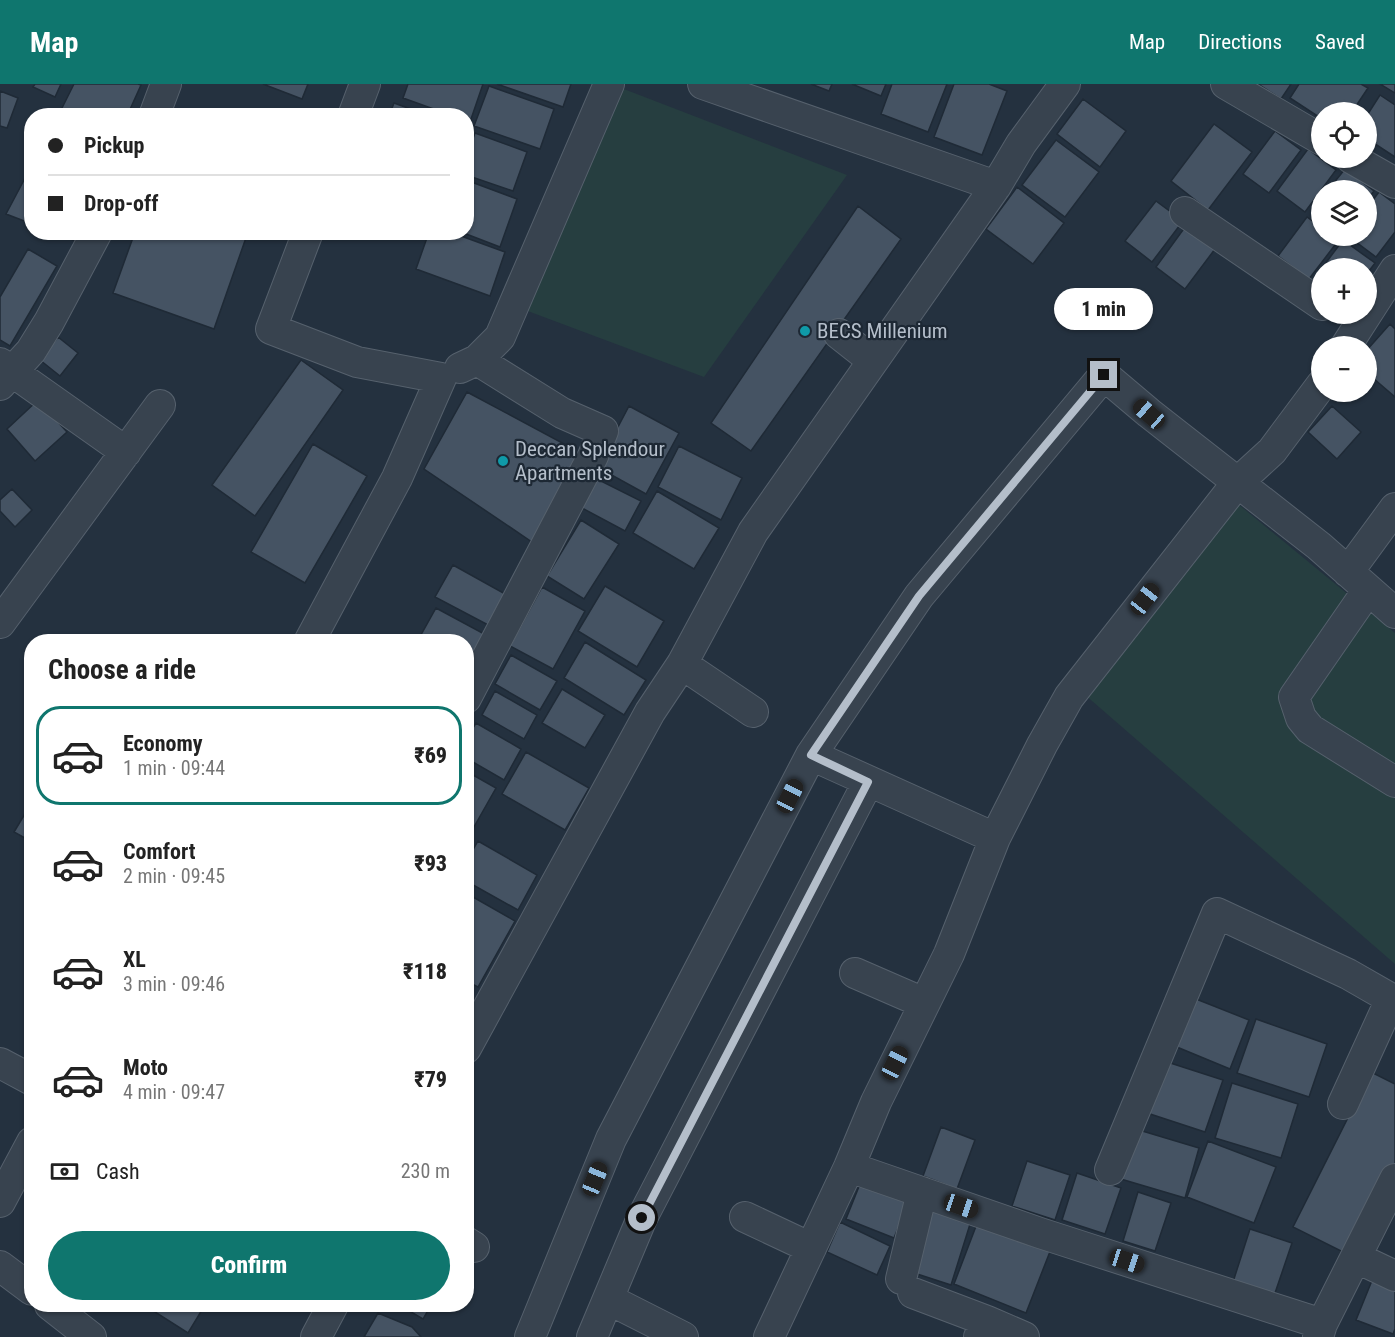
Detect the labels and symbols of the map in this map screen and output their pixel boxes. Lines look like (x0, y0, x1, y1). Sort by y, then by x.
callout: 1 min (1054, 288, 1154, 330)
place label: BECS Millenium (817, 319, 948, 343)
marker: BECS Millenium (798, 324, 812, 338)
route end (1090, 361, 1117, 388)
car (1130, 395, 1168, 433)
place label: Deccan Splendour Apartments (515, 437, 665, 485)
marker: Deccan Splendour Apartments (496, 454, 510, 468)
car (1127, 579, 1163, 619)
car (774, 776, 806, 816)
car (879, 1043, 911, 1083)
car (580, 1159, 610, 1199)
car (941, 1192, 981, 1220)
route start (628, 1204, 655, 1231)
car (1107, 1247, 1147, 1275)

